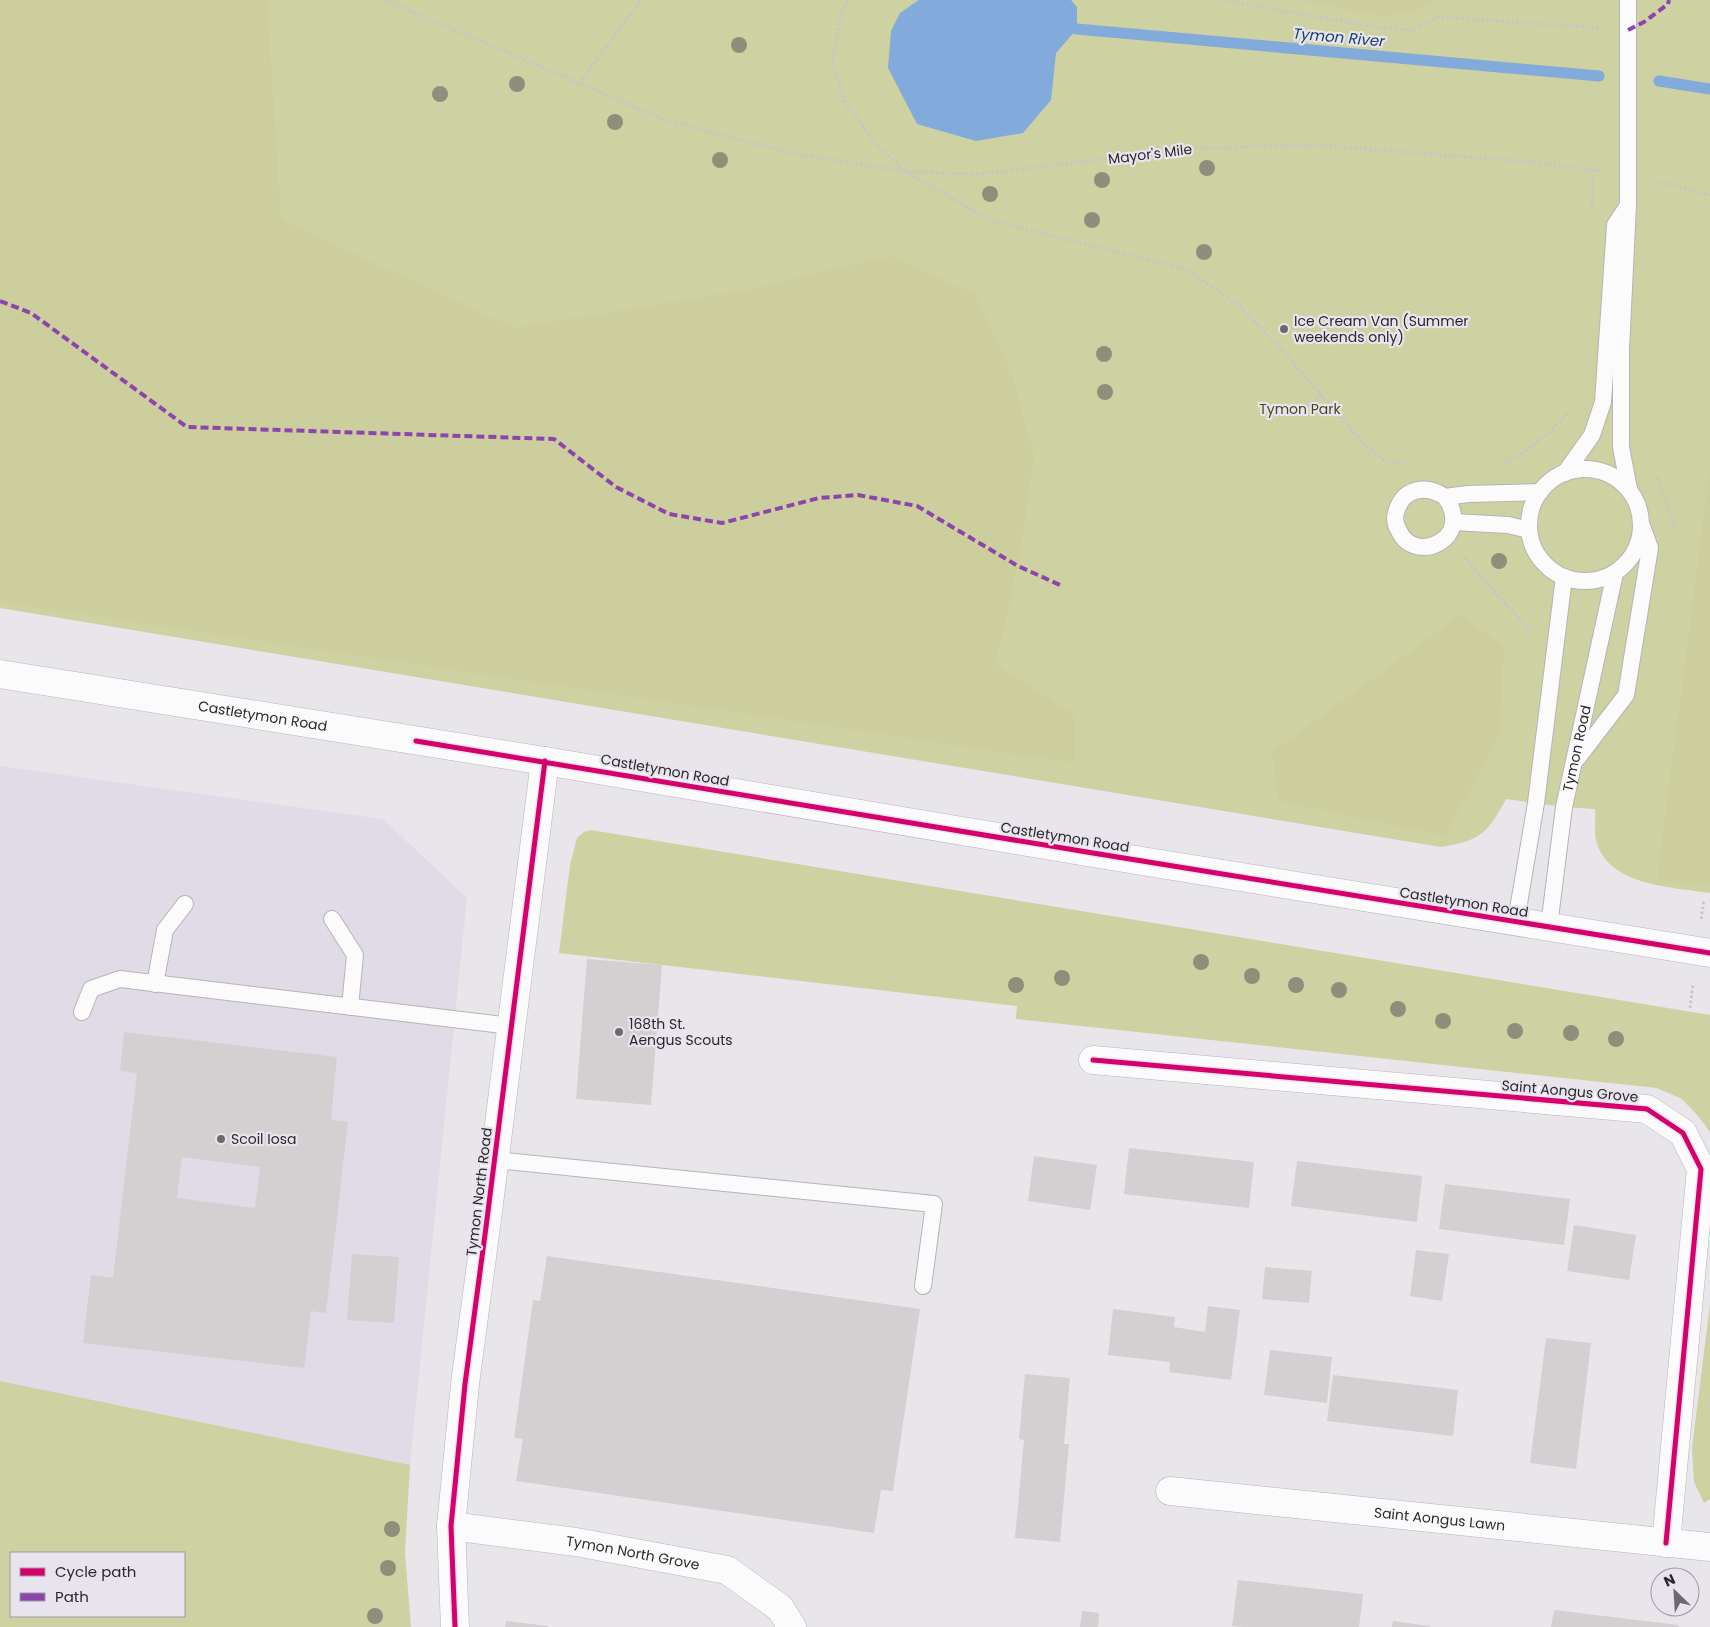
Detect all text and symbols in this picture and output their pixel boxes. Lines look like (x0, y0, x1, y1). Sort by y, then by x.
water label: Tymon River (1292, 23, 1386, 51)
street label: Mayor's Mile (1107, 139, 1193, 169)
place label: Ice Cream Van (Summer weekends only) (1294, 311, 1469, 347)
marker: Ice Cream Van (Summer weekends only) (1278, 323, 1290, 335)
park label: Tymon Park (1259, 399, 1342, 419)
street label: Castletymon Road (197, 696, 329, 736)
street label: Tymon Road (1558, 703, 1596, 793)
street label: Castletymon Road (599, 749, 731, 791)
street label: Castletymon Road (999, 817, 1131, 857)
street label: Castletymon Road (1398, 882, 1530, 922)
place label: 168th St. Aengus Scouts (629, 1014, 733, 1050)
marker: 168th St. Aengus Scouts (613, 1026, 625, 1038)
street label: Saint Aongus Grove (1501, 1075, 1640, 1107)
street label: Tymon North Road (461, 1126, 497, 1258)
place label: Scoil Iosa (231, 1129, 296, 1149)
marker: Scoil Iosa (215, 1133, 227, 1145)
street label: Saint Aongus Lawn (1373, 1502, 1506, 1536)
street label: Tymon North Grove (565, 1531, 702, 1575)
legend (10, 1552, 185, 1617)
text: Cycle path (55, 1561, 136, 1582)
north arrow (1650, 1567, 1700, 1617)
text: N (1661, 1569, 1679, 1592)
text: Path (55, 1586, 89, 1607)

